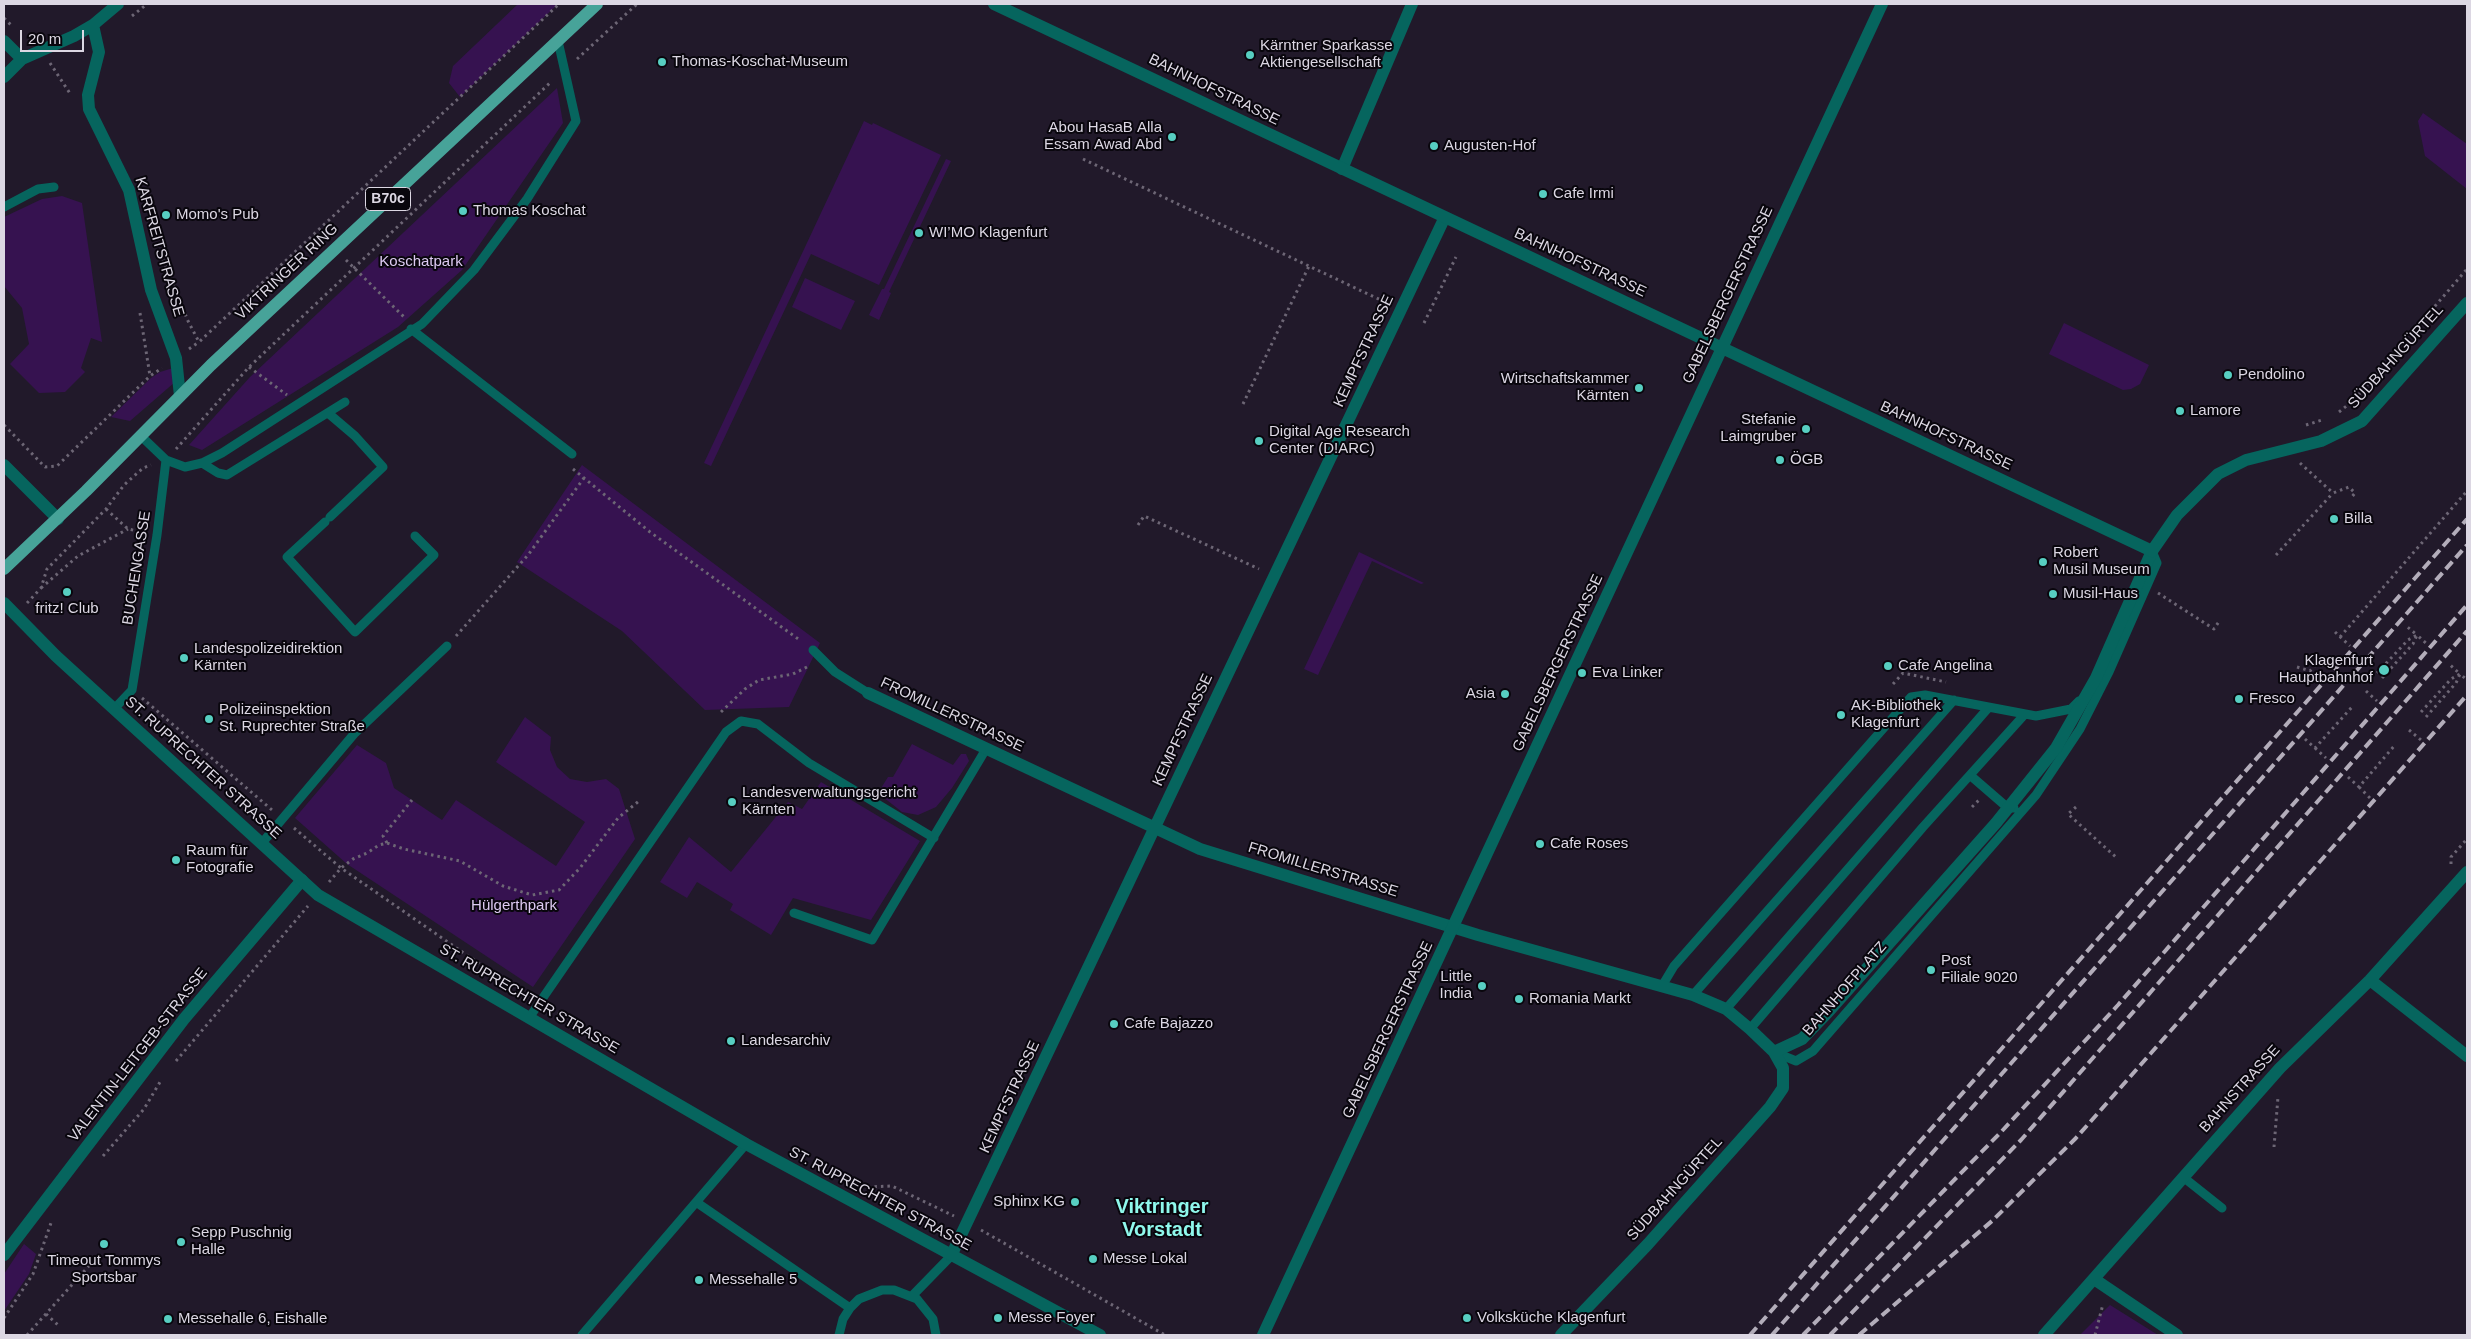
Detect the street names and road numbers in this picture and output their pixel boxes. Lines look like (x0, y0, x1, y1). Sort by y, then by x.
street label: BAHNHOFSTRASSE (1146, 50, 1282, 130)
street label: KARFREITSTRASSE (130, 175, 188, 319)
road number: B70c (366, 188, 410, 210)
street label: GABELSBERGERSTRASSE (1679, 204, 1777, 386)
street label: VIKTRINGER RING (232, 220, 342, 324)
street label: BAHNHOFSTRASSE (1511, 225, 1649, 301)
street label: KEMPFSTRASSE (1330, 292, 1398, 410)
street label: SÜDBAHNGÜRTEL (2345, 301, 2447, 413)
street label: BAHNHOFSTRASSE (1877, 398, 2015, 474)
street label: BUCHENGASSE (119, 510, 155, 626)
street label: GABELSBERGERSTRASSE (1509, 572, 1607, 754)
street label: KEMPFSTRASSE (1149, 671, 1217, 789)
street label: FROMILLERSTRASSE (878, 674, 1026, 756)
street label: ST. RUPRECHTER STRASSE (121, 693, 285, 843)
street label: FROMILLERSTRASSE (1246, 839, 1400, 901)
street label: BAHNHOFPLATZ (1799, 938, 1891, 1040)
street label: GABELSBERGERSTRASSE (1339, 939, 1437, 1121)
street label: ST. RUPRECHTER STRASSE (436, 940, 622, 1058)
street label: VALENTIN-LEITGEB-STRASSE (65, 965, 211, 1145)
street label: KEMPFSTRASSE (976, 1038, 1044, 1156)
street label: BAHNSTRASSE (2196, 1041, 2284, 1137)
street label: SÜDBAHNGÜRTEL (1624, 1133, 1726, 1245)
street label: ST. RUPRECHTER STRASSE (786, 1143, 974, 1255)

